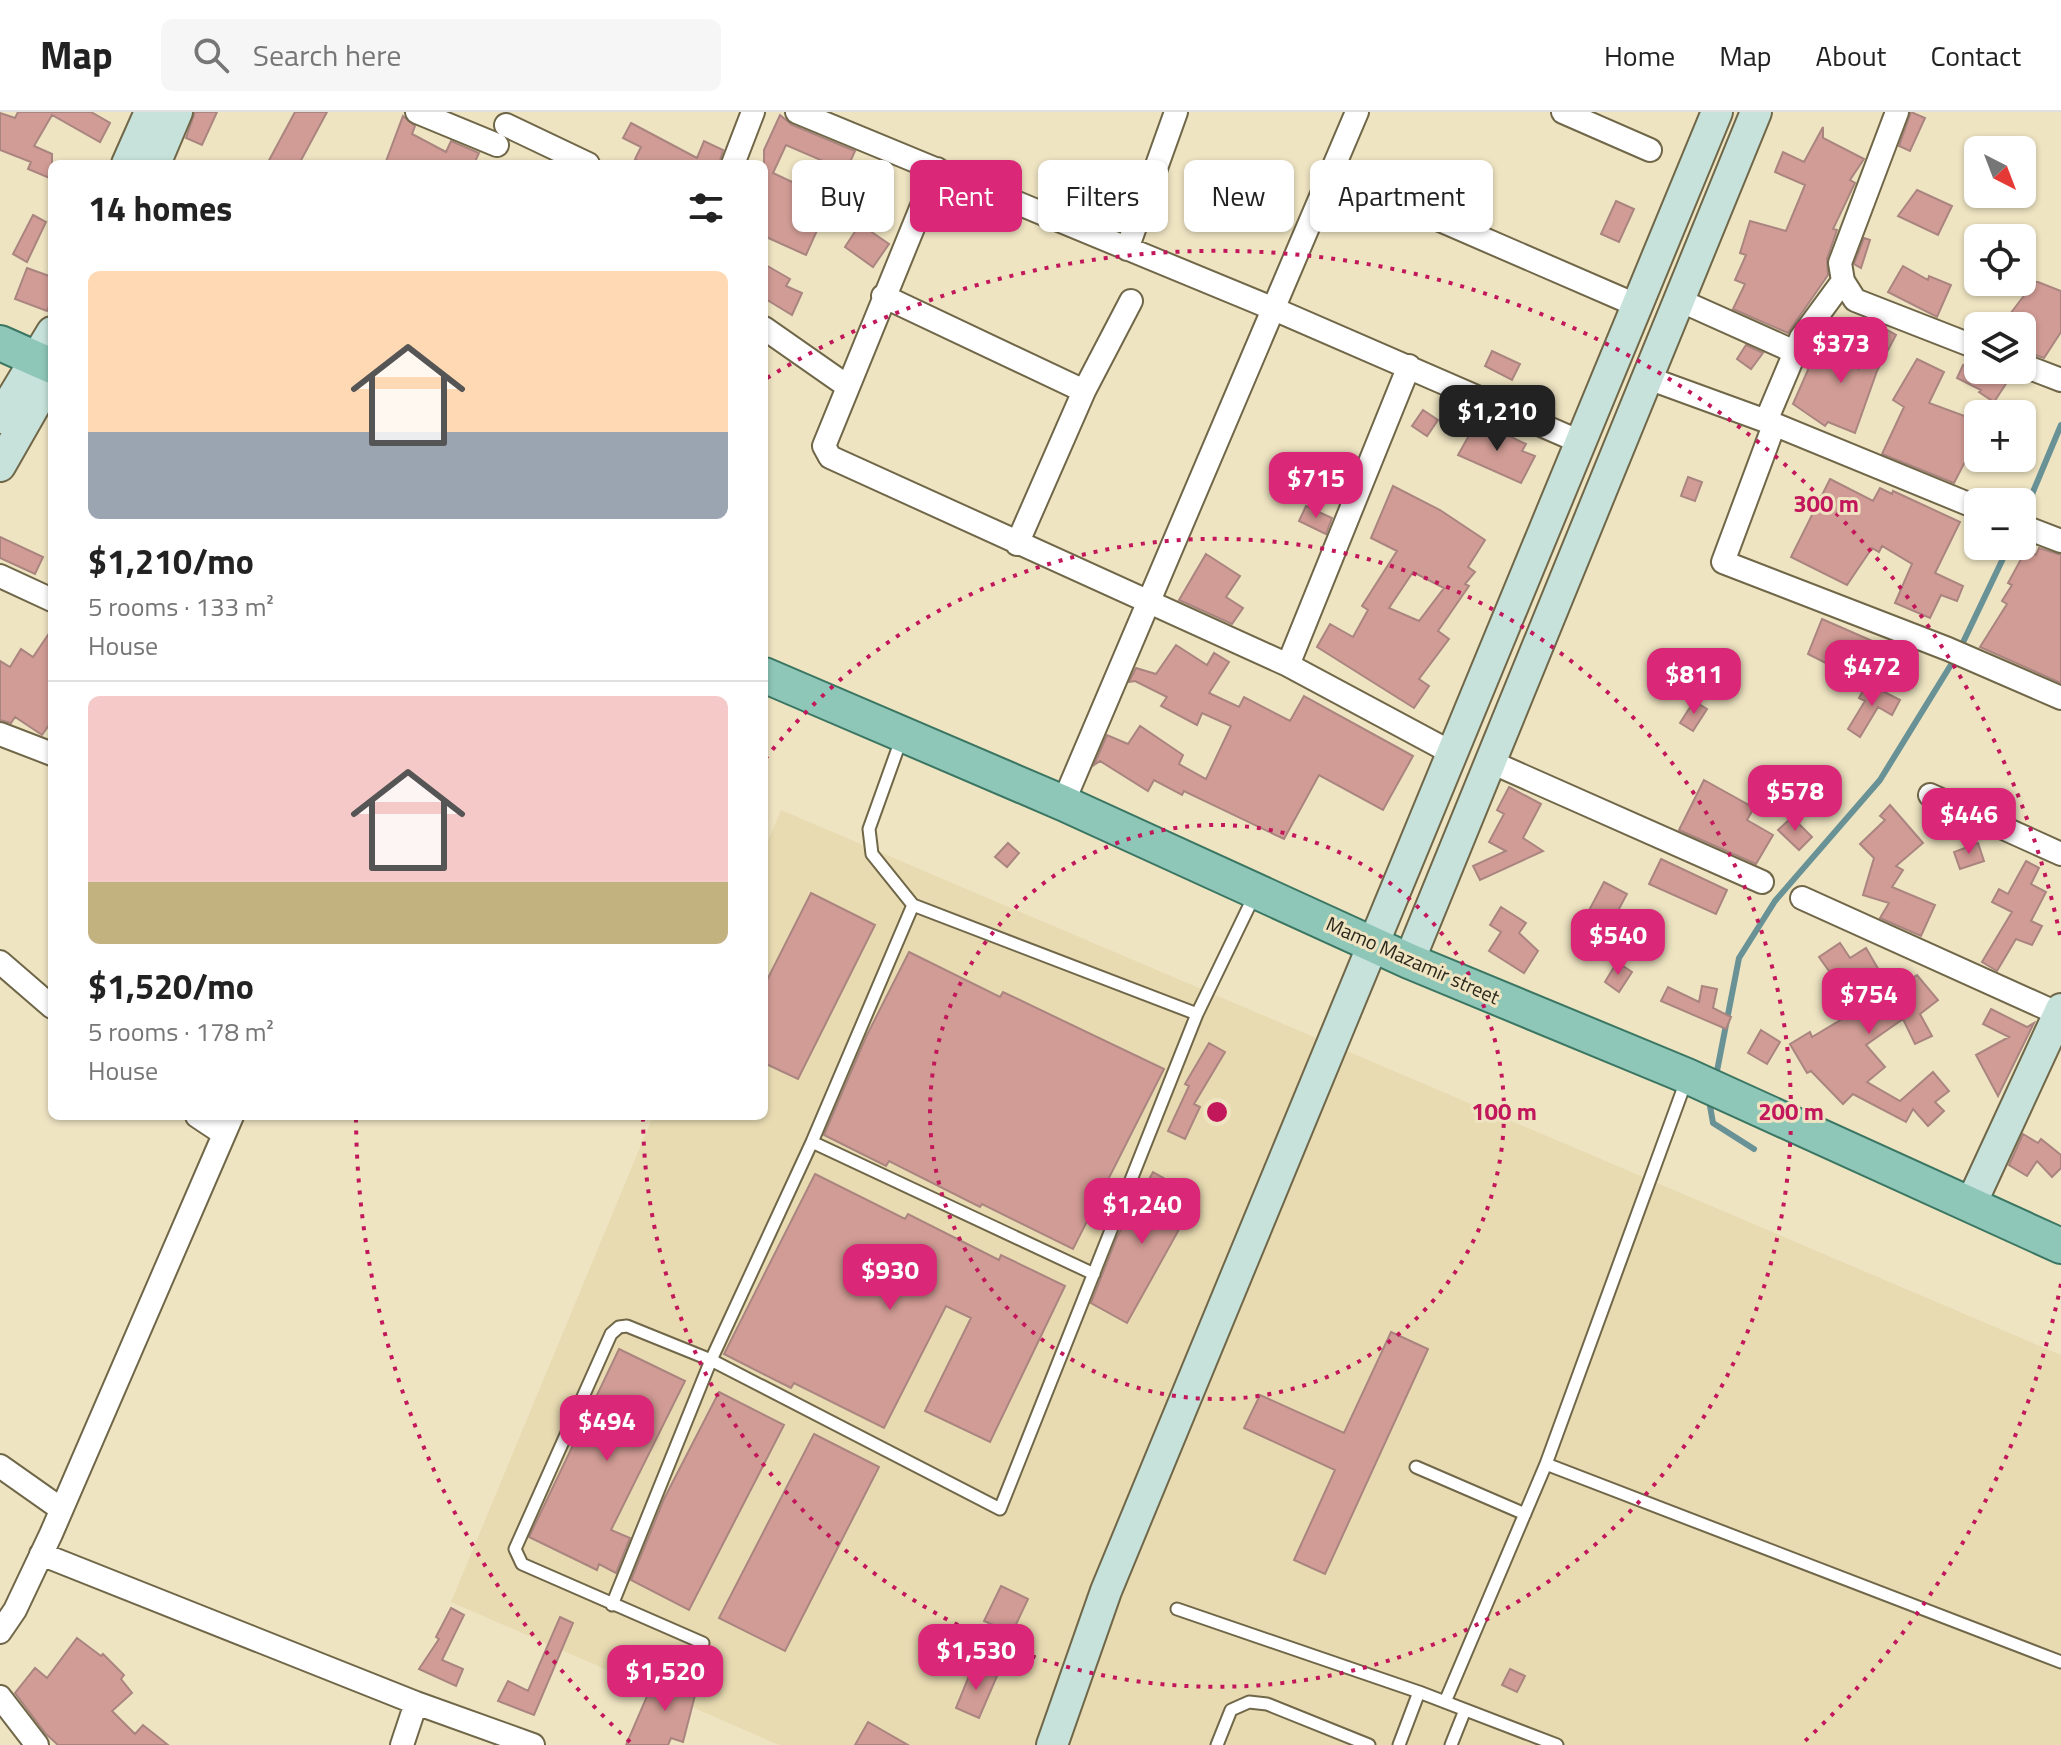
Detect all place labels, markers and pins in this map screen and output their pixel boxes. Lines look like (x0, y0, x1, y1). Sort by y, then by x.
pin: $373 (1794, 317, 1888, 385)
pin: $1,210 (1432, 385, 1562, 453)
pin: $715 (1269, 452, 1363, 520)
pin: $472 (1825, 640, 1919, 708)
pin: $811 (1647, 648, 1741, 716)
pin: $578 (1748, 765, 1842, 833)
pin: $446 (1922, 788, 2016, 856)
pin: $540 (1571, 909, 1665, 977)
pin: $754 (1822, 968, 1916, 1036)
centre of rings (1203, 1098, 1231, 1126)
pin: $1,240 (1077, 1178, 1207, 1246)
pin: $930 (843, 1244, 937, 1312)
pin: $494 (560, 1395, 654, 1463)
pin: $1,530 (911, 1624, 1041, 1692)
pin: $1,520 (600, 1645, 730, 1713)

